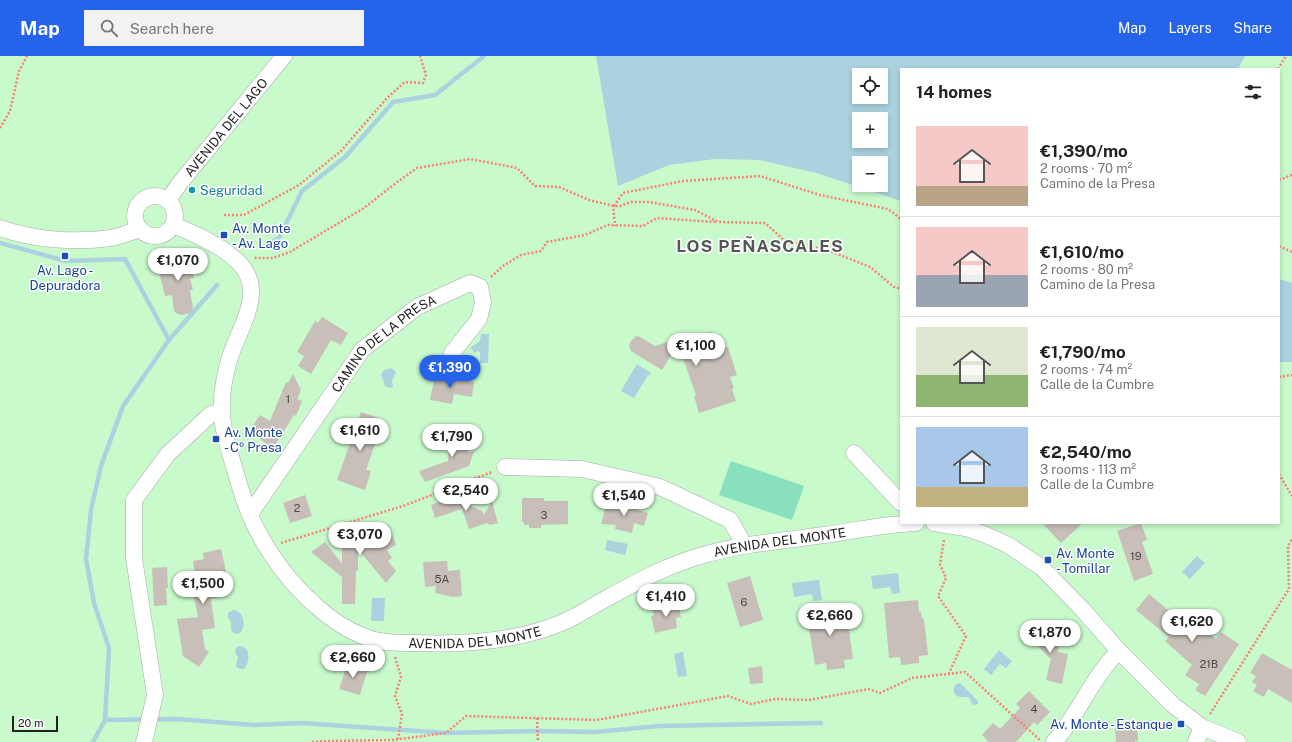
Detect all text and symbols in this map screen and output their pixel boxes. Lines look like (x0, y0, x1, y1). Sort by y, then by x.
search box (84, 10, 364, 46)
text: Map (20, 17, 60, 39)
icon: search (98, 17, 120, 39)
text: Search here (130, 20, 214, 37)
text: Map (1118, 20, 1146, 36)
text: Layers (1168, 20, 1212, 36)
text: Share (1234, 20, 1272, 36)
map controls (852, 68, 888, 192)
button: locate (852, 68, 888, 104)
street label: AVENIDA DEL LAGO (181, 75, 271, 180)
icon: filters (1242, 81, 1264, 103)
text: 14 homes (916, 82, 992, 102)
button: + (852, 112, 888, 148)
text: €1,390/mo (1040, 141, 1128, 161)
icon: home (948, 142, 996, 190)
button: − (852, 156, 888, 192)
text: 2 rooms · 70 m² (1040, 161, 1132, 176)
text: Camino de la Presa (1040, 176, 1155, 191)
place label: Seguridad (200, 183, 263, 198)
marker: Seguridad (187, 185, 197, 195)
place label: Av. Monte - Av. Lago (232, 221, 291, 251)
marker: Av. Monte - Av. Lago (219, 230, 229, 240)
district label: LOS PEÑASCALES (676, 235, 844, 256)
text: €1,610/mo (1040, 242, 1124, 262)
icon: home (948, 243, 996, 291)
pin: €1,070 (145, 248, 211, 282)
marker: Av. Lago - Depuradora (60, 251, 70, 261)
text: €1,070 (157, 253, 199, 268)
text: 2 rooms · 80 m² (1040, 262, 1133, 277)
place label: Av. Lago - Depuradora (30, 263, 100, 293)
text: Camino de la Presa (1040, 277, 1155, 292)
street label: CAMINO DE LA PRESA (329, 292, 439, 395)
pin: €1,100 (663, 333, 729, 367)
text: €1,100 (676, 338, 716, 353)
text: €1,790/mo (1040, 342, 1126, 362)
icon: home (948, 343, 996, 391)
pin: €1,390 (417, 355, 483, 389)
text: €1,390 (428, 360, 472, 375)
text: 2 rooms · 74 m² (1040, 362, 1132, 377)
text: Calle de la Cumbre (1040, 377, 1154, 392)
house number: 1 (286, 393, 290, 405)
pin: €1,610 (327, 418, 393, 452)
text: €1,610 (340, 423, 380, 438)
pin: €1,790 (419, 424, 485, 458)
place label: Av. Monte - Cº Presa (224, 425, 283, 455)
text: €1,790 (431, 429, 473, 444)
marker: Av. Monte - Cº Presa (211, 434, 221, 444)
text: €2,540/mo (1040, 442, 1132, 462)
icon: home (948, 443, 996, 491)
text: 3 rooms · 113 m² (1040, 462, 1136, 477)
text: Calle de la Cumbre (1040, 477, 1154, 492)
pin: €2,540 (433, 478, 499, 512)
text: €2,540 (443, 483, 489, 498)
pin: €1,540 (591, 483, 657, 517)
text: €1,540 (602, 488, 646, 503)
house number: 2 (294, 502, 301, 514)
house number: 3 (541, 509, 548, 521)
pin: €3,070 (327, 522, 393, 556)
street label: AVENIDA DEL MONTE (712, 525, 847, 560)
text: €3,070 (337, 527, 383, 542)
place label: Av. Monte - Tomillar (1056, 546, 1115, 576)
house number: 19 (1130, 550, 1142, 562)
marker: Av. Monte - Tomillar (1043, 555, 1053, 565)
pin: €1,500 (170, 571, 236, 605)
house number: 5A (435, 573, 450, 585)
text: €1,500 (181, 576, 225, 591)
pin: €1,410 (633, 584, 699, 618)
text: €1,410 (646, 589, 686, 604)
house number: 6 (741, 596, 748, 608)
pin: €2,660 (797, 603, 863, 637)
text: €2,660 (807, 608, 853, 623)
pin: €1,620 (1159, 609, 1225, 643)
text: €1,620 (1171, 614, 1213, 629)
pin: €1,870 (1017, 620, 1083, 654)
street label: AVENIDA DEL MONTE (408, 623, 543, 651)
text: €1,870 (1029, 625, 1071, 640)
pin: €2,660 (320, 645, 386, 679)
text: €2,660 (330, 650, 376, 665)
house number: 21B (1200, 658, 1218, 670)
house number: 4 (1031, 703, 1038, 715)
scale bar (12, 714, 58, 733)
text: 20 m (18, 717, 43, 729)
place label: Av. Monte - Estanque (1050, 717, 1173, 732)
marker: Av. Monte - Estanque (1176, 719, 1186, 729)

